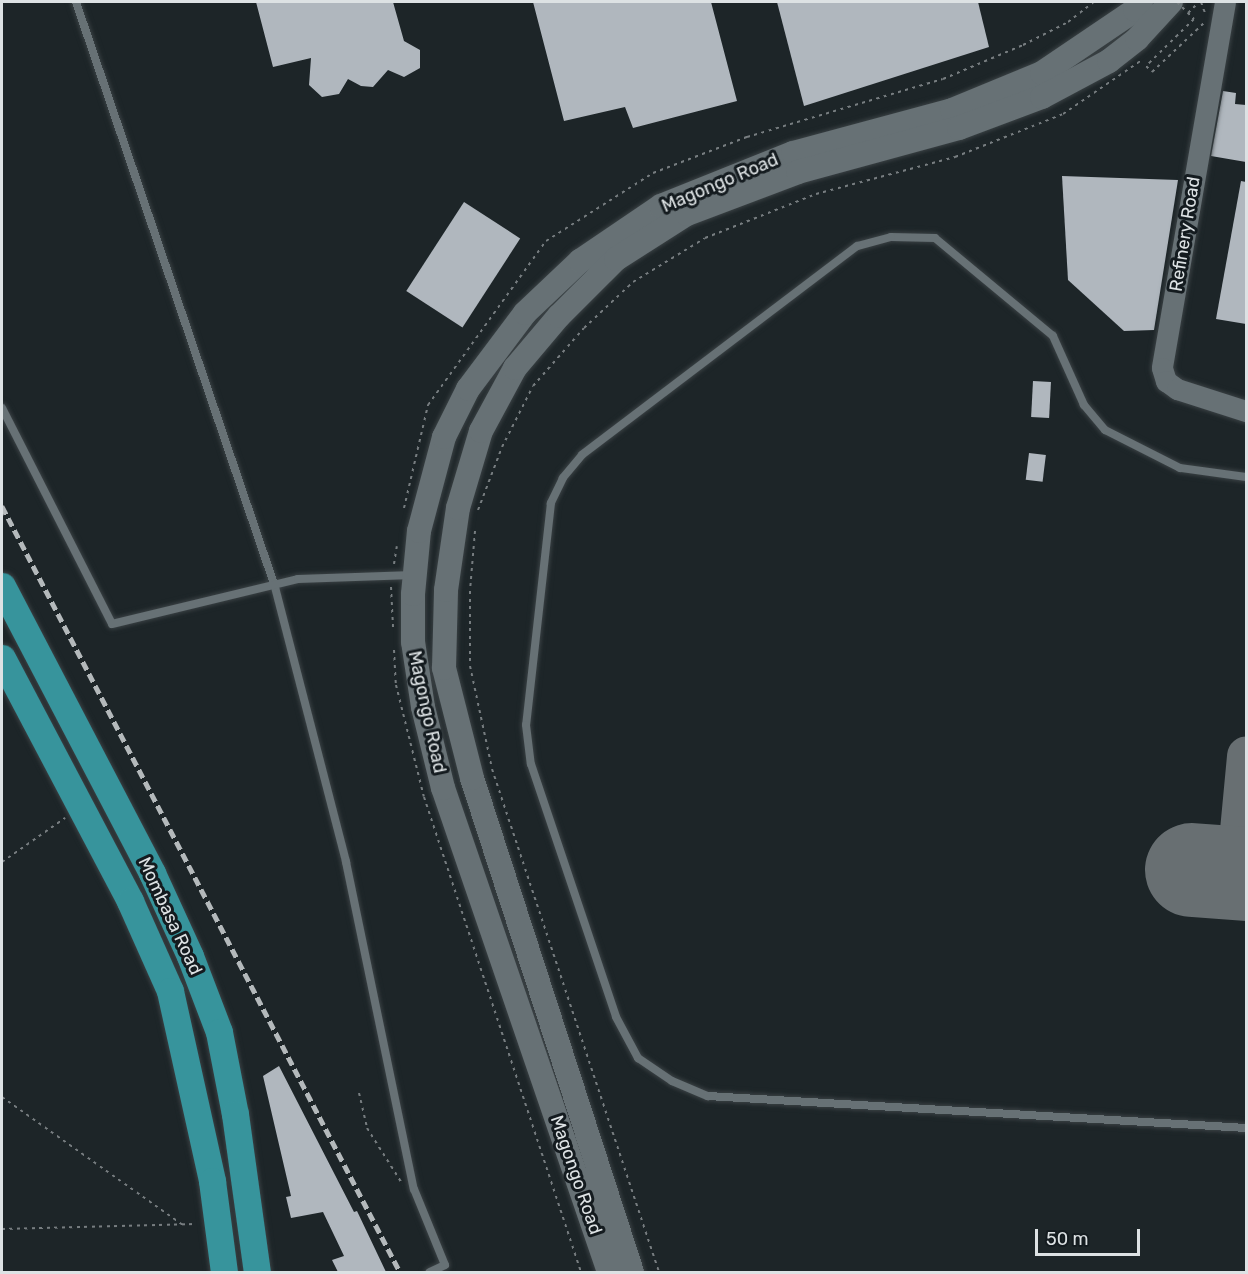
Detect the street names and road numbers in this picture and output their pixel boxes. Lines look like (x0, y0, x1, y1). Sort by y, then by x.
street label: Magongo Road (659, 149, 781, 217)
street label: Refinery Road (1165, 175, 1205, 293)
street label: Magongo Road (404, 649, 450, 775)
street label: Mombasa Road (133, 854, 207, 978)
street label: Magongo Road (546, 1113, 606, 1237)

